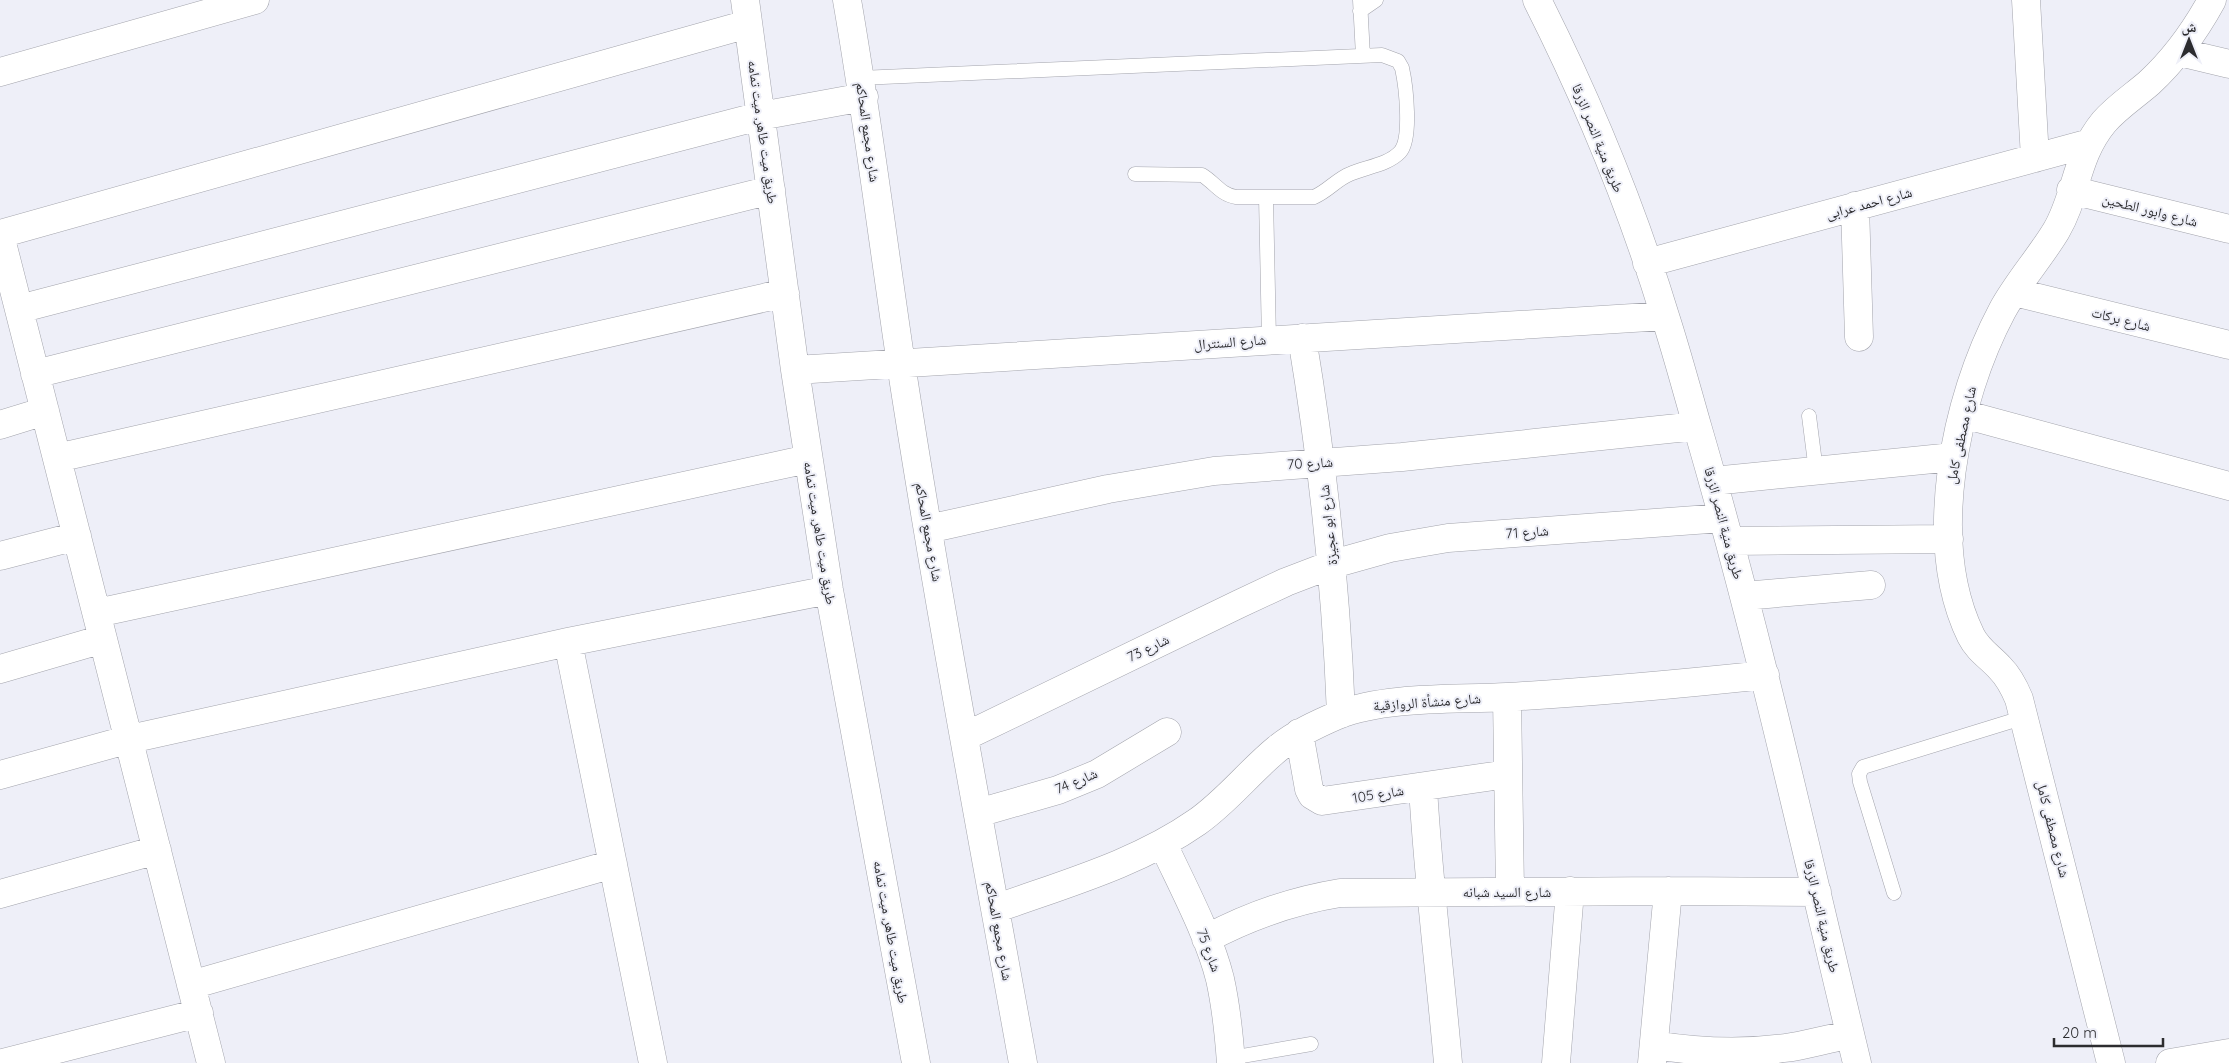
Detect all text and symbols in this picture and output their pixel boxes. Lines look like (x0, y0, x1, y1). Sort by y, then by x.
north arrow (2164, 15, 2214, 65)
text: ش (2182, 18, 2197, 36)
street label: طريق ميت طاهر, ميت تمامه (743, 59, 782, 205)
street label: شارع مجمع المحاكم (851, 81, 884, 183)
street label: طريق منية النصر الزرقا (1567, 81, 1628, 195)
street label: شارع احمد عرابى (1824, 183, 1914, 224)
street label: شارع وابور الطحين (2100, 189, 2200, 232)
street label: شارع بركات (2089, 303, 2152, 336)
street label: شارع السنترال (1193, 330, 1267, 355)
street label: شارع مصطفى كامل (1942, 385, 1981, 486)
street label: شارع 70 (1287, 453, 1333, 474)
street label: طريق ميت طاهر, ميت تمامه (799, 460, 840, 606)
street label: طريق منية النصر الزرقا (1699, 465, 1748, 581)
street label: شارع مجمع المحاكم (910, 481, 947, 583)
street label: شارع ابو عجيزة (1315, 484, 1342, 566)
street label: شارع 71 (1505, 522, 1549, 543)
street label: شارع 73 (1124, 630, 1173, 667)
street label: شارع منشأة الروازقية (1373, 689, 1481, 716)
street label: شارع 74 (1052, 764, 1100, 799)
street label: شارع مصطفى كامل (2031, 779, 2074, 880)
street label: شارع 105 (1351, 781, 1405, 808)
street label: طريق منية النصر الزرقا (1799, 858, 1844, 975)
street label: طريق ميت طاهر, ميت تمامه (869, 859, 912, 1005)
street label: شارع مجمع المحاكم (980, 880, 1017, 982)
street label: شارع السيد شبانه (1463, 883, 1551, 902)
street label: شارع 75 (1192, 926, 1226, 975)
scale bar (2054, 1016, 2163, 1048)
text: 20 m (2062, 1023, 2097, 1042)

